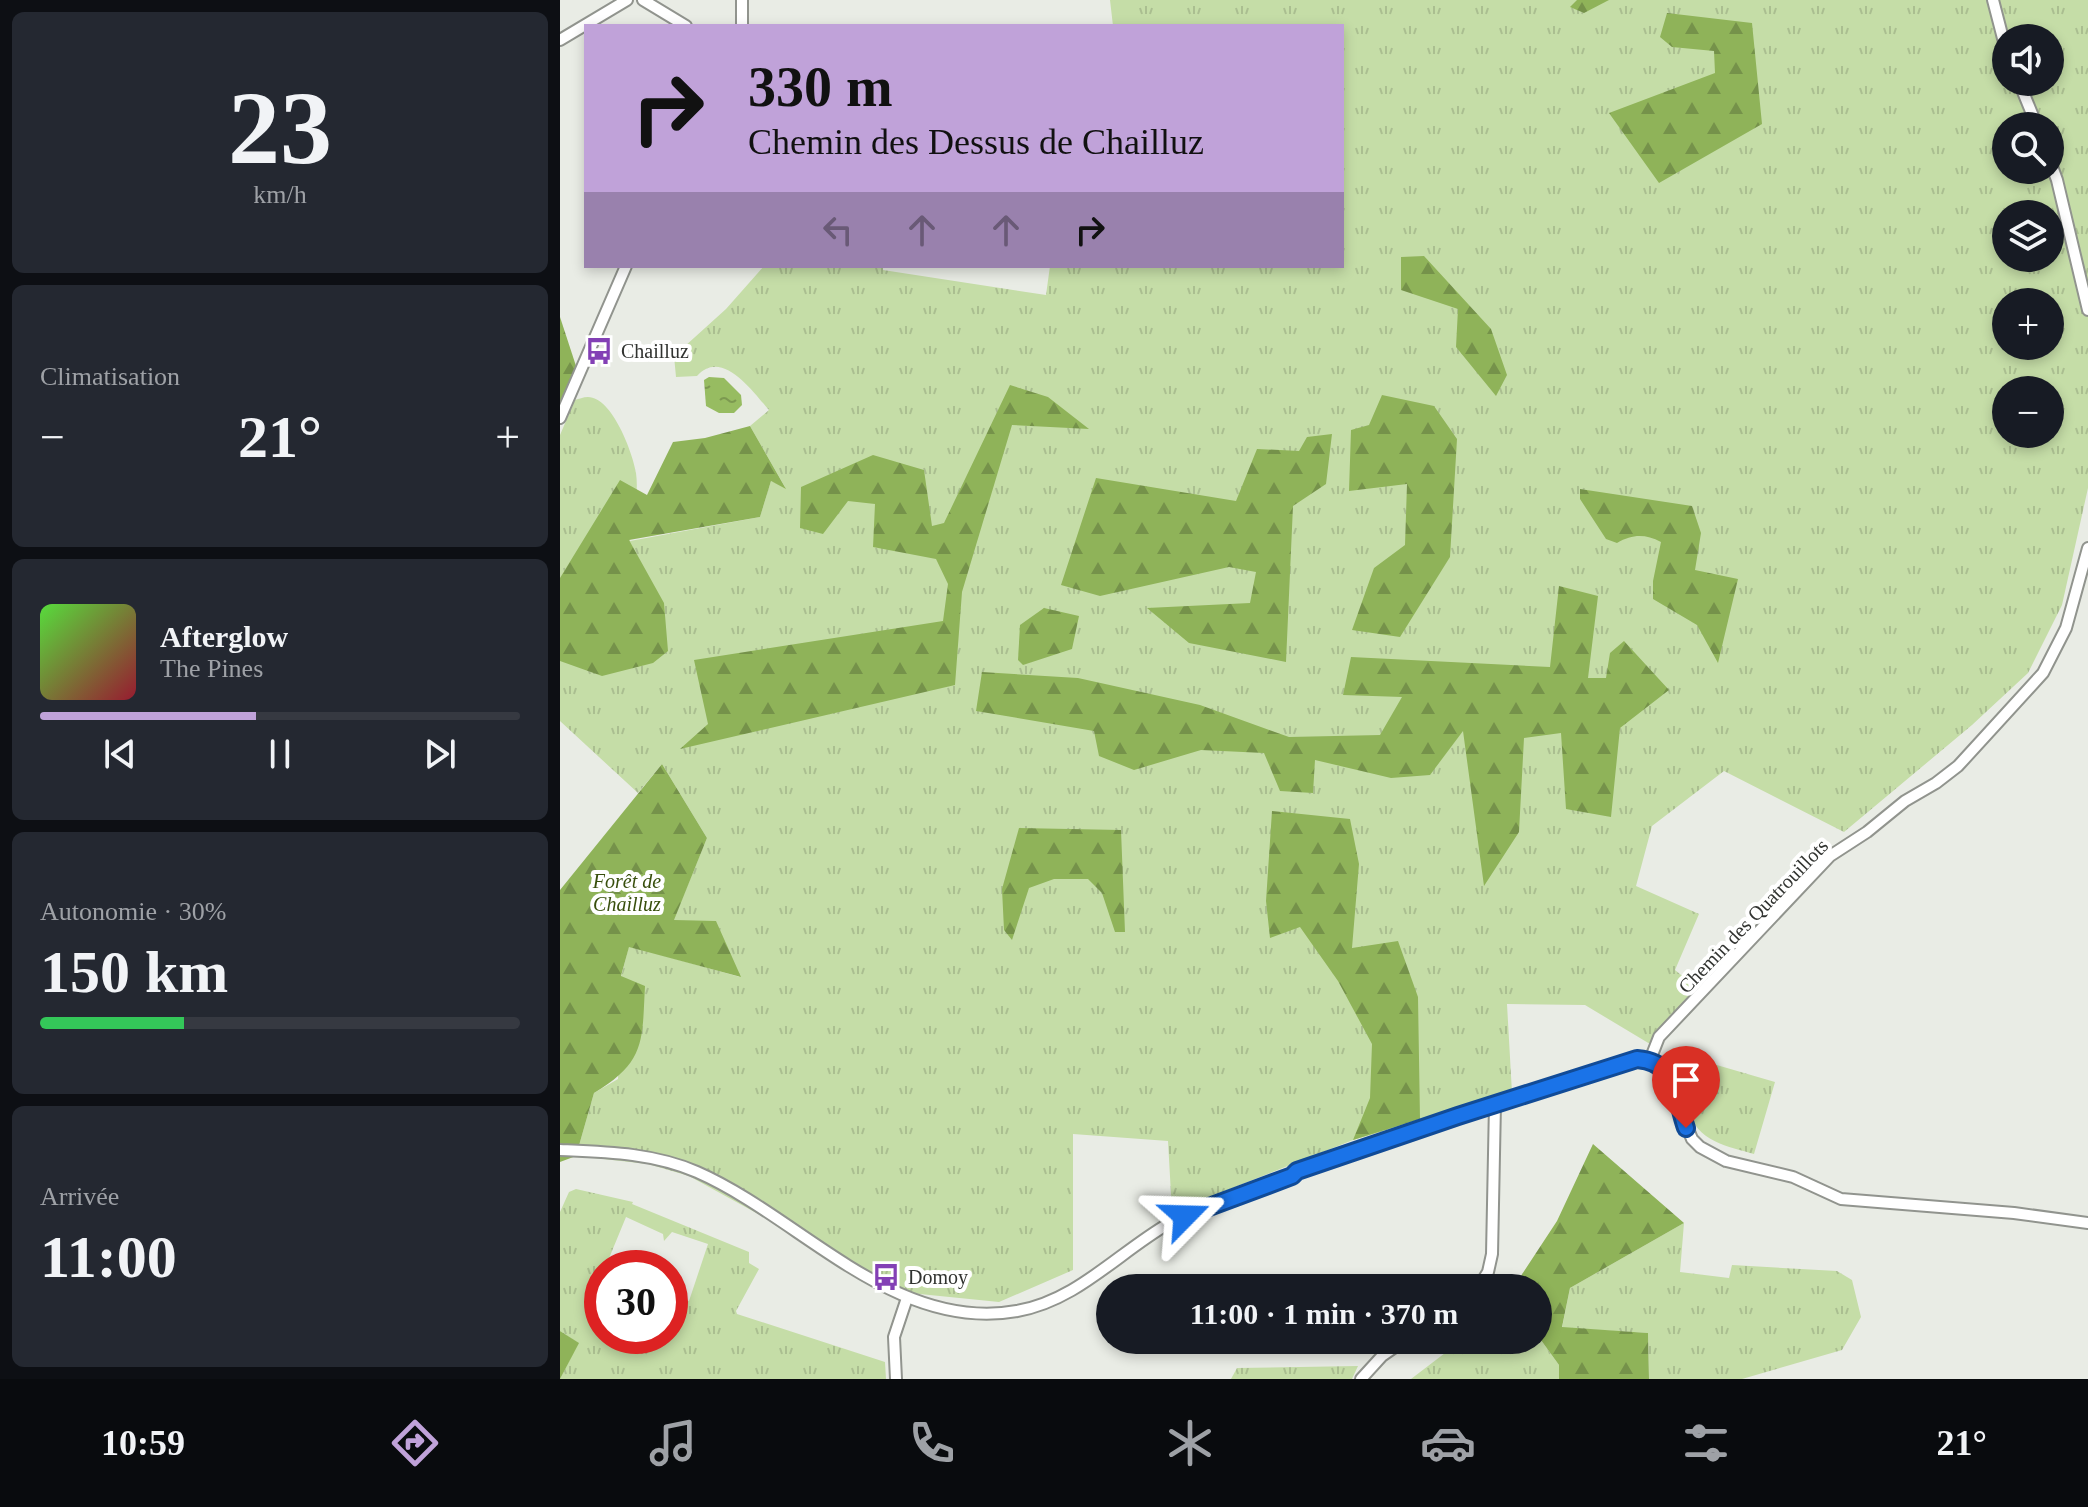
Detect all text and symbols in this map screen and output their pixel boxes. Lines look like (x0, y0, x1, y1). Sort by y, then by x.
map controls (1992, 24, 2064, 448)
button: sound (1992, 24, 2064, 96)
icon: right (616, 56, 720, 160)
text: 330 m (748, 56, 893, 118)
text: 23 (228, 70, 332, 185)
button: search (1992, 112, 2064, 184)
text: Chemin des Dessus de Chailluz (748, 122, 1204, 162)
text: km/h (253, 180, 307, 209)
button: layers (1992, 200, 2064, 272)
icon: left (816, 208, 860, 252)
icon: ahead (900, 208, 944, 252)
icon: ahead (984, 208, 1028, 252)
icon: right (1068, 208, 1112, 252)
button: + (1992, 288, 2064, 360)
bus stop icon: Chailluz (584, 336, 614, 366)
place label: Chailluz (621, 340, 689, 362)
text: Climatisation (40, 362, 180, 391)
button: − (1992, 376, 2064, 448)
text: 21° (238, 404, 322, 470)
text: − (40, 413, 65, 462)
text: + (495, 413, 520, 462)
text: Afterglow (160, 620, 288, 653)
text: The Pines (160, 654, 263, 683)
icon: previous (98, 732, 142, 776)
icon: pause (258, 732, 302, 776)
icon: next (418, 732, 462, 776)
street label: Chemin des Quatrouillots (1674, 834, 1832, 998)
park label: Forêt de Chailluz (592, 870, 661, 915)
text: Autonomie · 30% (40, 897, 226, 926)
text: 150 km (40, 939, 228, 1005)
pin (1652, 1046, 1720, 1128)
icon: arrive (1664, 1058, 1708, 1102)
position arrow (1143, 1174, 1227, 1258)
text: Arrivée (40, 1182, 119, 1211)
text: 11:00 (40, 1224, 177, 1290)
speed limit sign: 30 (584, 1250, 688, 1354)
bus stop icon: Domoy (871, 1262, 901, 1292)
place label: Domoy (908, 1266, 968, 1289)
text: 11:00 · 1 min · 370 m (1190, 1297, 1458, 1330)
icon: directions (387, 1415, 443, 1471)
icon: music (645, 1415, 701, 1471)
icon: phone (904, 1415, 960, 1471)
icon: climate (1162, 1415, 1218, 1471)
icon: car (1420, 1415, 1476, 1471)
icon: filters (1678, 1415, 1734, 1471)
text: 10:59 (101, 1423, 185, 1463)
text: 21° (1936, 1423, 1987, 1463)

